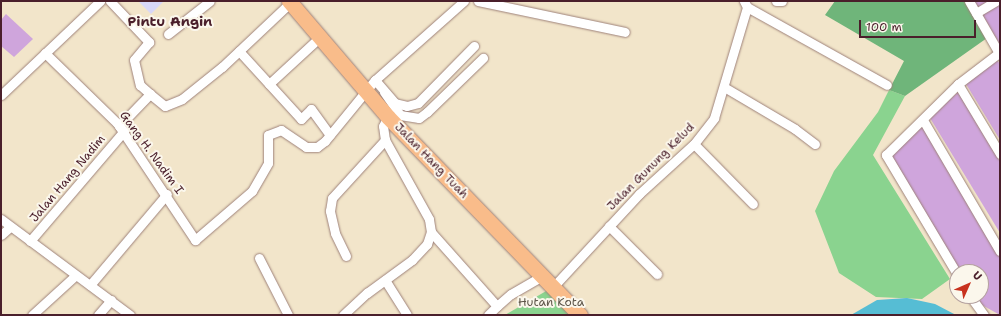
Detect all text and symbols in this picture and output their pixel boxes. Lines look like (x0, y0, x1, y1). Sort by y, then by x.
scale bar (861, 12, 978, 38)
district label: Pintu Angin (128, 13, 212, 29)
text: 100 m (866, 19, 902, 35)
street label: Gang H. Nadim I (116, 109, 186, 197)
street label: Jalan Hang Tuah (391, 120, 471, 202)
street label: Jalan Gunung Kelud (604, 120, 698, 214)
street label: Jalan Hang Nadim (27, 133, 109, 225)
north arrow (949, 264, 989, 304)
text: U (969, 268, 985, 284)
park label: Hutan Kota (518, 296, 584, 310)

